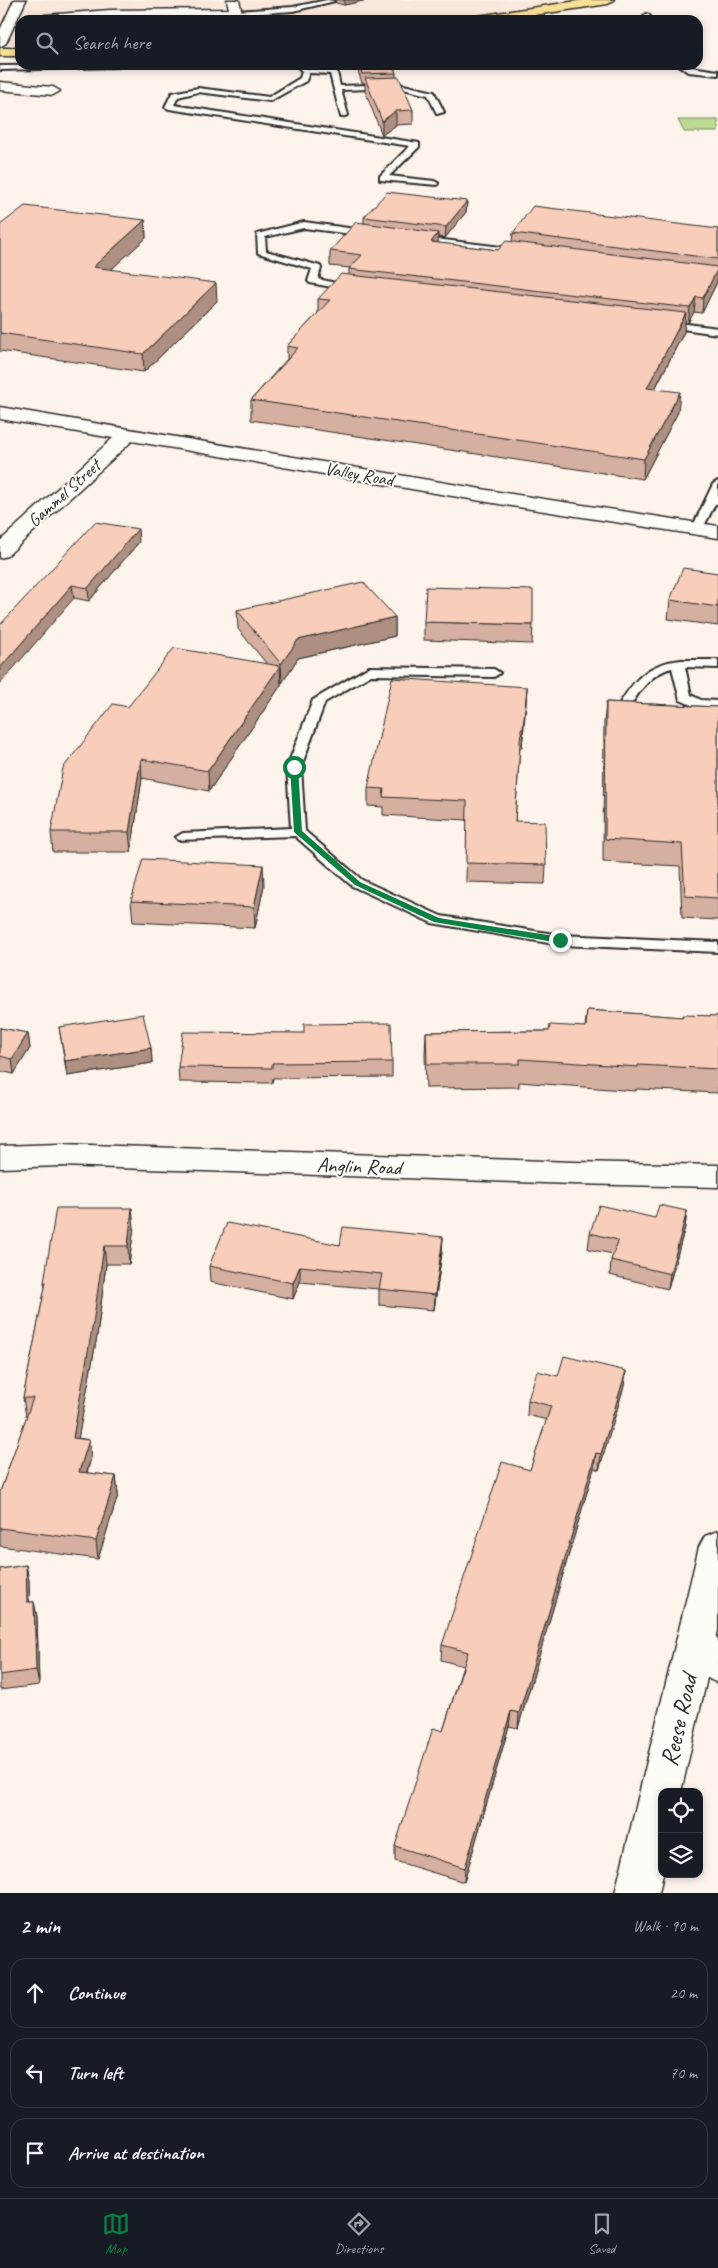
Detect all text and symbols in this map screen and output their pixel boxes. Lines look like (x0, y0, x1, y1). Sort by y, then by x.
search box (15, 15, 703, 70)
icon: search (33, 29, 61, 57)
text: Search here (73, 31, 150, 55)
street label: Gammel Street (23, 453, 107, 531)
street label: Valley Road (323, 457, 398, 491)
route start (283, 756, 306, 779)
route end (549, 929, 572, 952)
street label: Anglin Road (316, 1152, 405, 1181)
street label: Reese Road (653, 1667, 706, 1769)
map controls (658, 1788, 703, 1878)
button: locate (658, 1788, 703, 1833)
button: layers (658, 1833, 703, 1878)
text: 2 min (20, 1913, 60, 1939)
text: Walk · 90 m (633, 1916, 698, 1936)
icon: ahead (21, 1979, 49, 2007)
text: Continue (68, 1981, 125, 2005)
text: 20 m (670, 1983, 697, 2003)
icon: left (21, 2059, 49, 2087)
text: Turn left (68, 2061, 123, 2085)
text: 70 m (670, 2063, 697, 2083)
icon: arrive (21, 2139, 49, 2167)
text: Arrive at destination (68, 2141, 204, 2165)
tab: Map (102, 2210, 130, 2257)
tab: Directions (335, 2210, 383, 2257)
tab: Saved (588, 2210, 616, 2257)

